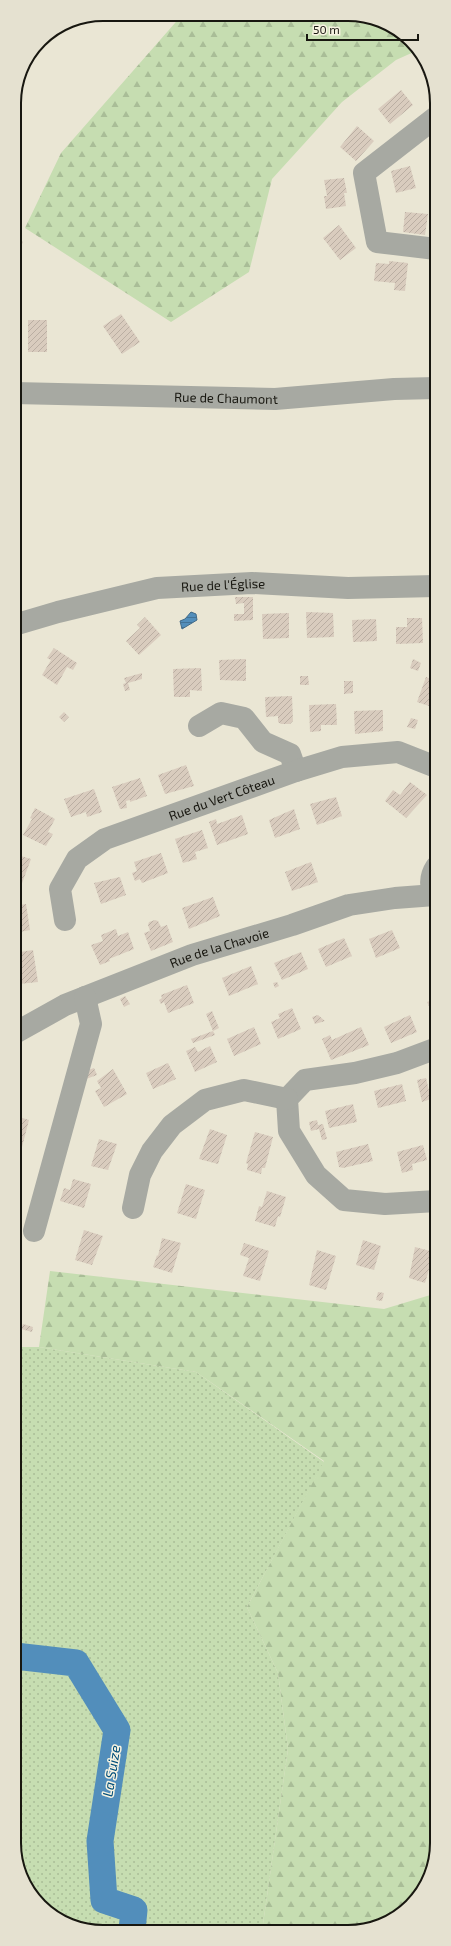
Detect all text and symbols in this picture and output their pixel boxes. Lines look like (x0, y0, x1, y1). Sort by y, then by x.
scale bar (307, 16, 418, 42)
text: 50 m (313, 22, 340, 36)
street label: Rue de Chaumont (174, 389, 278, 407)
street label: Rue de l'Église (181, 575, 266, 595)
street label: Rue du Vert Côteau (166, 771, 277, 824)
street label: Rue de la Chavoie (167, 924, 271, 971)
water label: La Suize (99, 1744, 124, 1798)

